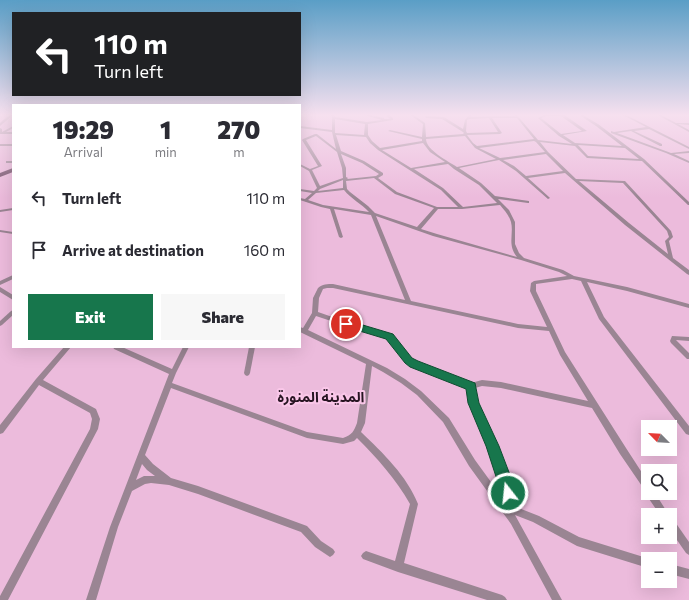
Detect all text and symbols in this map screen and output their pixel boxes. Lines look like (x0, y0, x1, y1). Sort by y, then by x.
text: 110 m (94, 26, 168, 60)
icon: left (28, 28, 80, 80)
text: Turn left (94, 60, 163, 82)
text: 19:29 (53, 115, 114, 144)
text: 1 (160, 115, 171, 144)
text: 270 (217, 115, 260, 144)
text: Arrival (64, 144, 103, 160)
text: min (155, 144, 177, 160)
text: m (233, 144, 245, 160)
icon: left (28, 187, 50, 209)
text: Turn left (62, 189, 121, 207)
text: 110 m (246, 189, 285, 207)
icon: arrive (28, 239, 50, 261)
text: Arrive at destination (62, 241, 204, 259)
text: 160 m (244, 241, 285, 259)
button: Exit (28, 294, 153, 340)
button: Share (161, 294, 285, 340)
pin (329, 307, 363, 341)
icon: arrive (335, 313, 357, 335)
district label: المدينة المنورة (278, 388, 365, 406)
north arrow (641, 420, 677, 456)
map controls (641, 420, 677, 588)
button: search (641, 464, 677, 500)
position arrow (487, 472, 529, 514)
button: + (641, 508, 677, 544)
button: − (641, 552, 677, 588)

